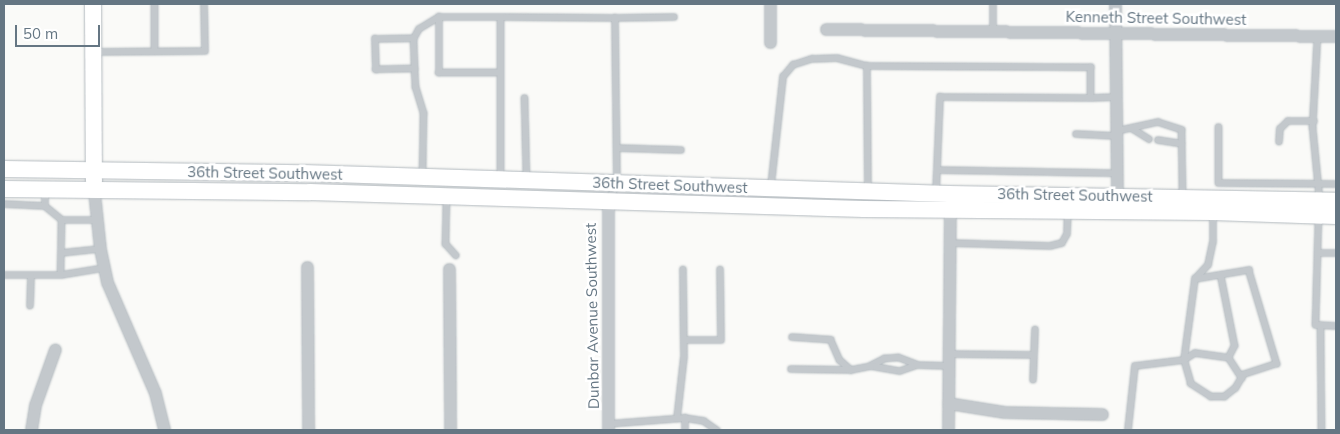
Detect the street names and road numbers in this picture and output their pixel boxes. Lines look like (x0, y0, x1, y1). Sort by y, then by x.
street label: Kenneth Street Southwest (1065, 7, 1247, 29)
street label: 36th Street Southwest (187, 163, 343, 183)
street label: 36th Street Southwest (592, 173, 748, 197)
street label: 36th Street Southwest (997, 185, 1153, 205)
street label: Dunbar Avenue Southwest (581, 223, 603, 409)

